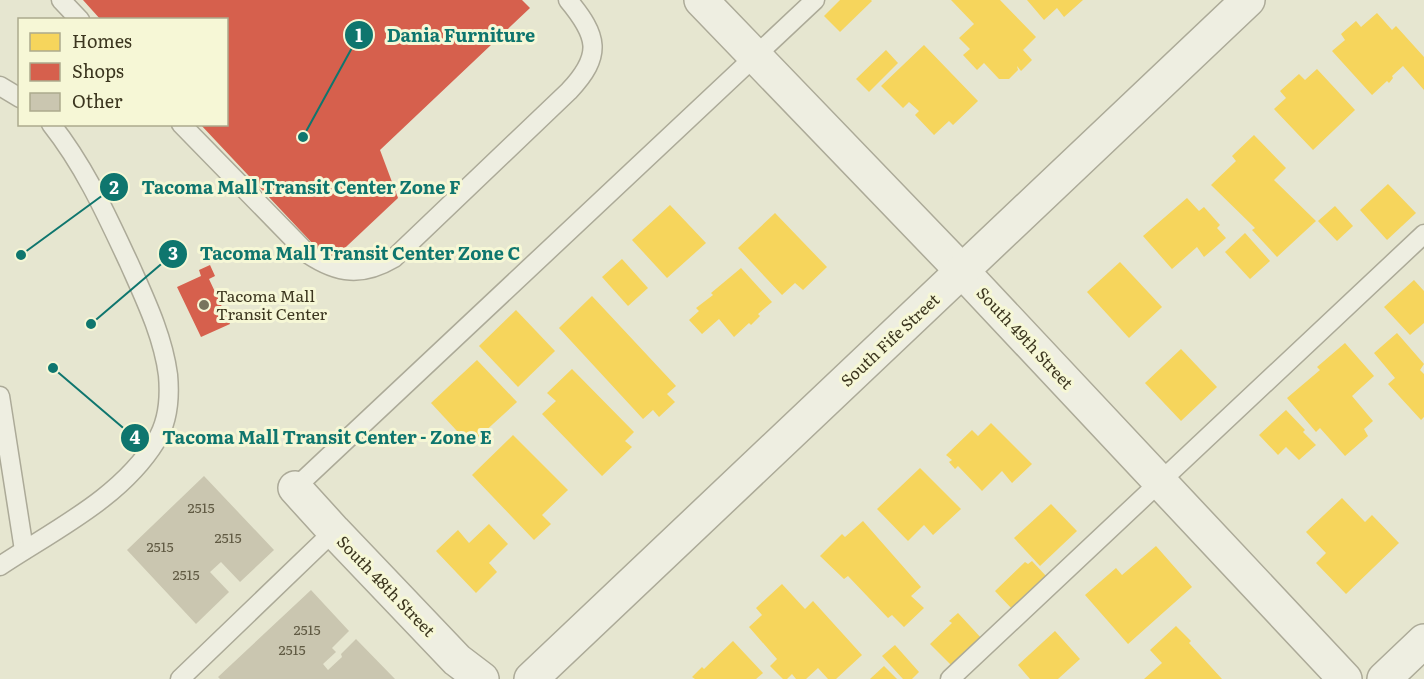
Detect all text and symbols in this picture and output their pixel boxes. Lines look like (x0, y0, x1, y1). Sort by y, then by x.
callout: Dania Furniture (344, 17, 547, 53)
legend (18, 18, 228, 126)
text: 1 (355, 21, 363, 48)
text: Dania Furniture (387, 21, 535, 48)
text: Homes (72, 27, 132, 54)
text: Shops (72, 57, 124, 84)
text: Other (72, 87, 123, 114)
callout: Tacoma Mall Transit Center Zone F (99, 169, 472, 205)
text: 2 (109, 173, 119, 200)
text: Tacoma Mall Transit Center Zone F (141, 173, 461, 200)
callout: Tacoma Mall Transit Center Zone C (158, 236, 532, 272)
text: 3 (168, 239, 178, 266)
text: Tacoma Mall Transit Center Zone C (200, 239, 520, 266)
street label: South 49th Street (972, 281, 1080, 394)
place label: Tacoma Mall Transit Center (216, 283, 328, 325)
street label: South Fife Street (835, 287, 944, 391)
marker: Tacoma Mall Transit Center (197, 298, 211, 312)
callout: Tacoma Mall Transit Center - Zone E (120, 420, 503, 456)
text: 4 (130, 423, 141, 450)
text: Tacoma Mall Transit Center - Zone E (162, 423, 492, 450)
house number: 2515 (187, 497, 215, 517)
house number: 2515 (214, 527, 242, 547)
street label: South 48th Street (332, 529, 442, 642)
house number: 2515 (146, 536, 174, 556)
house number: 2515 (172, 564, 200, 584)
house number: 2515 (293, 619, 321, 639)
house number: 2515 (278, 639, 306, 659)

